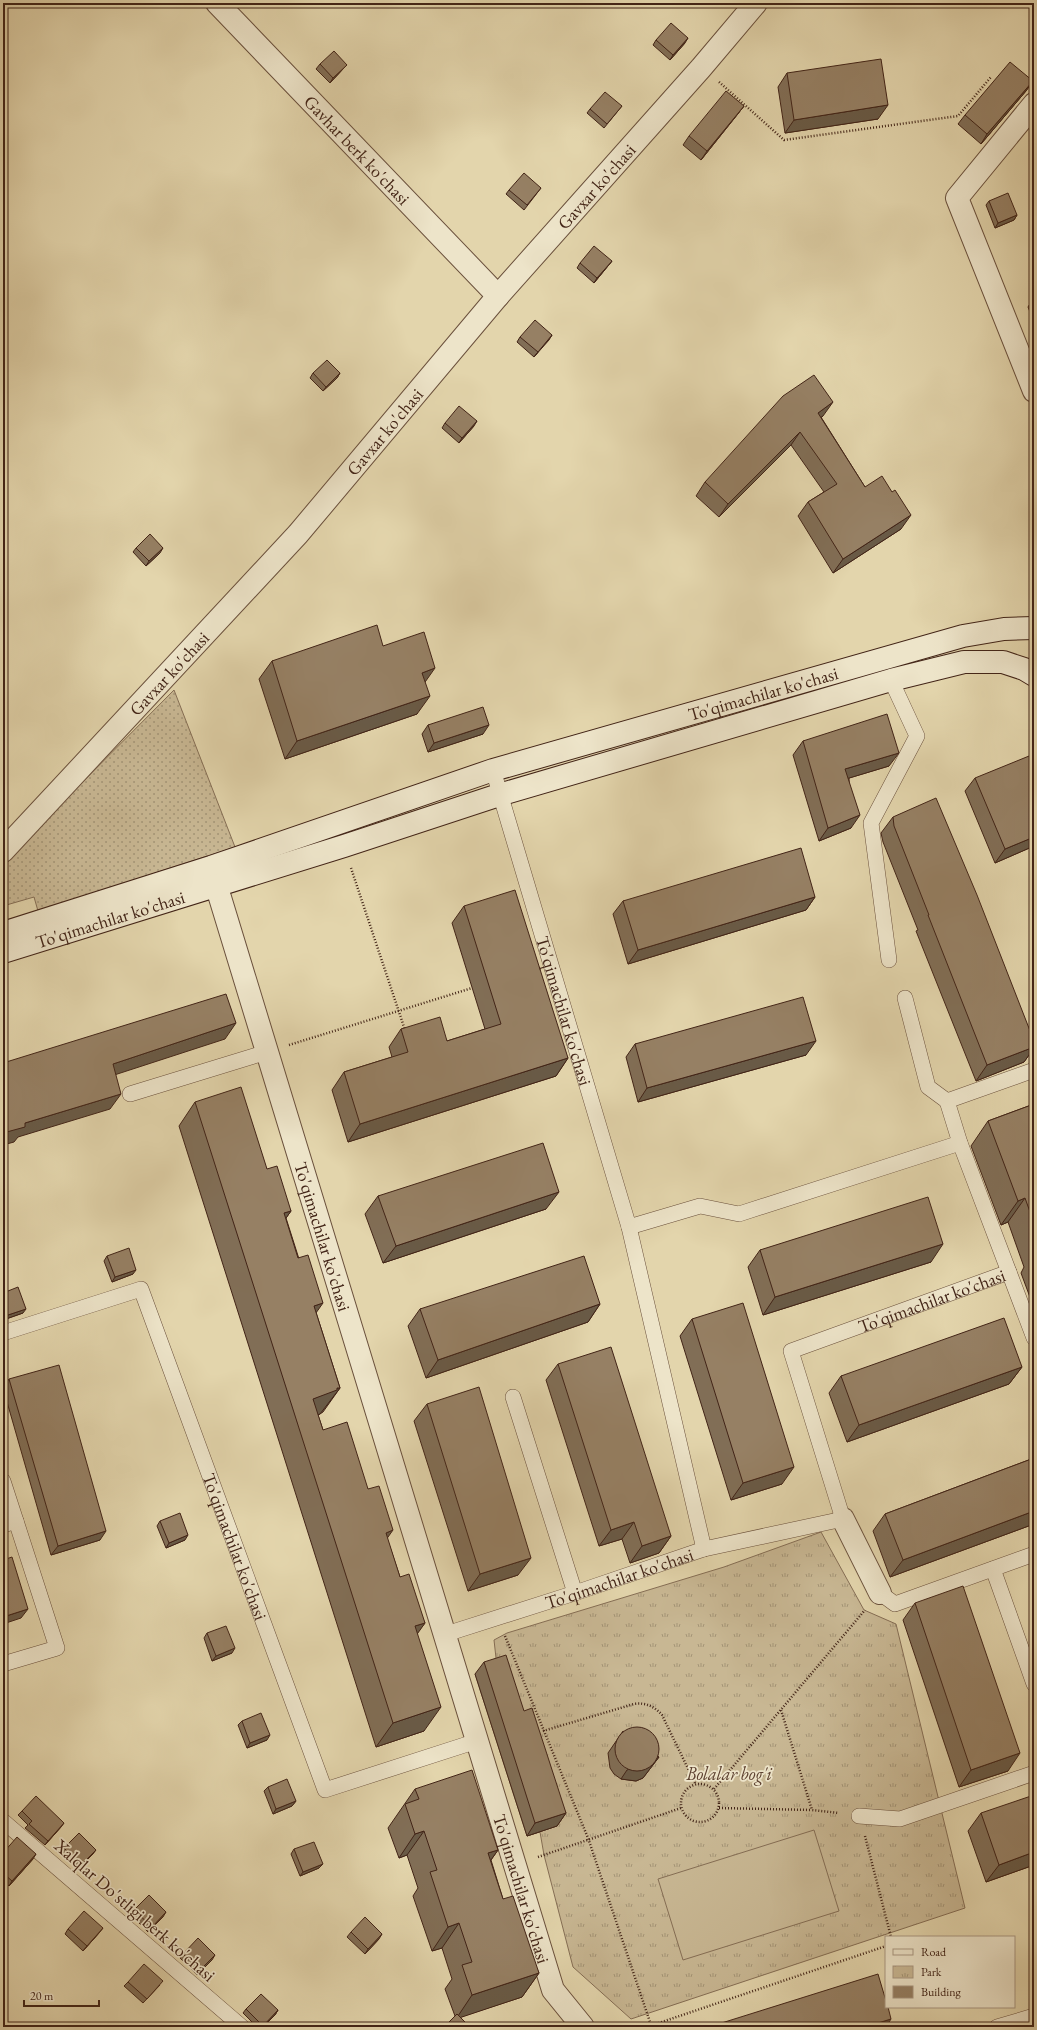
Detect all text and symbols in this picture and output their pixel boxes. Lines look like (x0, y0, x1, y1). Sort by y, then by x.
street label: Gavhar berk ko'chasi (300, 90, 416, 210)
street label: Gavxar ko'chasi (552, 138, 640, 234)
street label: Gavxar ko'chasi (341, 383, 428, 480)
street label: Gavxar ko'chasi (124, 626, 214, 720)
street label: To'qimachilar ko'chasi (685, 661, 841, 725)
street label: To'qimachilar ko'chasi (33, 885, 188, 953)
street label: To'qimachilar ko'chasi (531, 933, 598, 1089)
street label: To'qimachilar ko'chasi (290, 1159, 357, 1314)
street label: To'qimachilar ko'chasi (855, 1263, 1009, 1337)
street label: To'qimachilar ko'chasi (198, 1470, 273, 1624)
street label: To'qimachilar ko'chasi (542, 1542, 697, 1613)
park label: Bolalar bog'i (685, 1762, 773, 1786)
street label: To'qimachilar ko'chasi (489, 1811, 556, 1967)
street label: Xalqlar Do'stligi berk ko'chasi (49, 1833, 221, 1987)
legend (885, 1936, 1015, 2008)
text: Road (921, 1944, 947, 1960)
text: Park (921, 1964, 942, 1980)
scale bar (24, 1982, 99, 2008)
text: Building (921, 1984, 962, 2000)
text: 20 m (30, 1988, 54, 2004)

